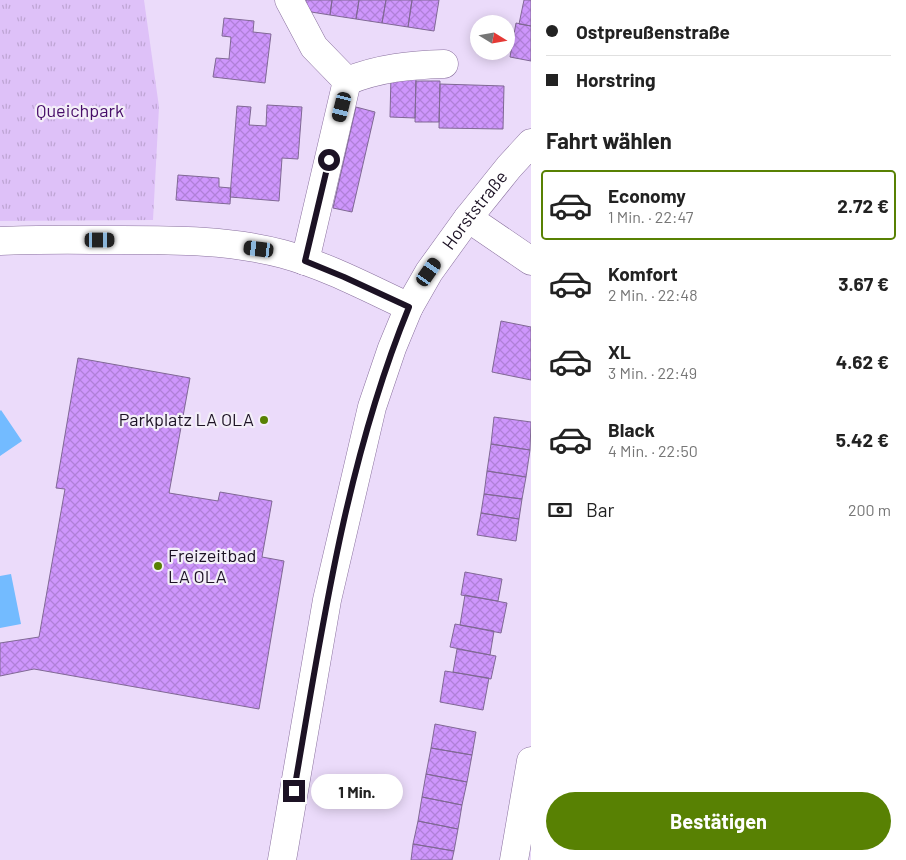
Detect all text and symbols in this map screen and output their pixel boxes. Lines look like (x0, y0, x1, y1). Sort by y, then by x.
north arrow (470, 15, 515, 60)
map controls (470, 15, 515, 60)
text: Ostpreußenstraße (576, 20, 730, 43)
text: Horstring (576, 68, 655, 91)
car (331, 91, 352, 123)
park label: Queichpark (36, 99, 124, 121)
text: Fahrt wählen (546, 127, 672, 153)
route start (318, 149, 340, 171)
street label: Horststraße (437, 166, 512, 254)
icon: car (548, 183, 593, 228)
text: Economy (608, 184, 686, 207)
text: 2.72 € (837, 194, 889, 217)
text: 1 Min. · 22:47 (608, 207, 693, 226)
car (85, 233, 115, 248)
car (243, 240, 274, 258)
car (414, 255, 443, 289)
icon: car (548, 261, 593, 306)
text: Komfort (608, 262, 678, 285)
text: 3.67 € (838, 272, 889, 295)
text: 2 Min. · 22:48 (608, 285, 698, 304)
icon: car (548, 339, 593, 384)
text: XL (608, 340, 631, 363)
text: 4.62 € (836, 350, 889, 373)
text: 3 Min. · 22:49 (608, 363, 697, 382)
place label: Parkplatz LA OLA (119, 408, 254, 430)
marker: Parkplatz LA OLA (258, 414, 270, 426)
icon: car (548, 417, 593, 462)
text: Black (608, 418, 655, 441)
text: 5.42 € (836, 428, 889, 451)
text: 4 Min. · 22:50 (608, 441, 698, 460)
icon: cash (546, 496, 574, 524)
text: Bar (586, 498, 614, 521)
text: 200 m (848, 500, 891, 519)
place label: Freizeitbad LA OLA (168, 544, 256, 587)
marker: Freizeitbad LA OLA (152, 560, 164, 572)
callout: 1 Min. (312, 774, 404, 808)
route end (283, 780, 305, 802)
text: 1 Min. (338, 782, 376, 801)
button: Bestätigen (546, 792, 891, 850)

